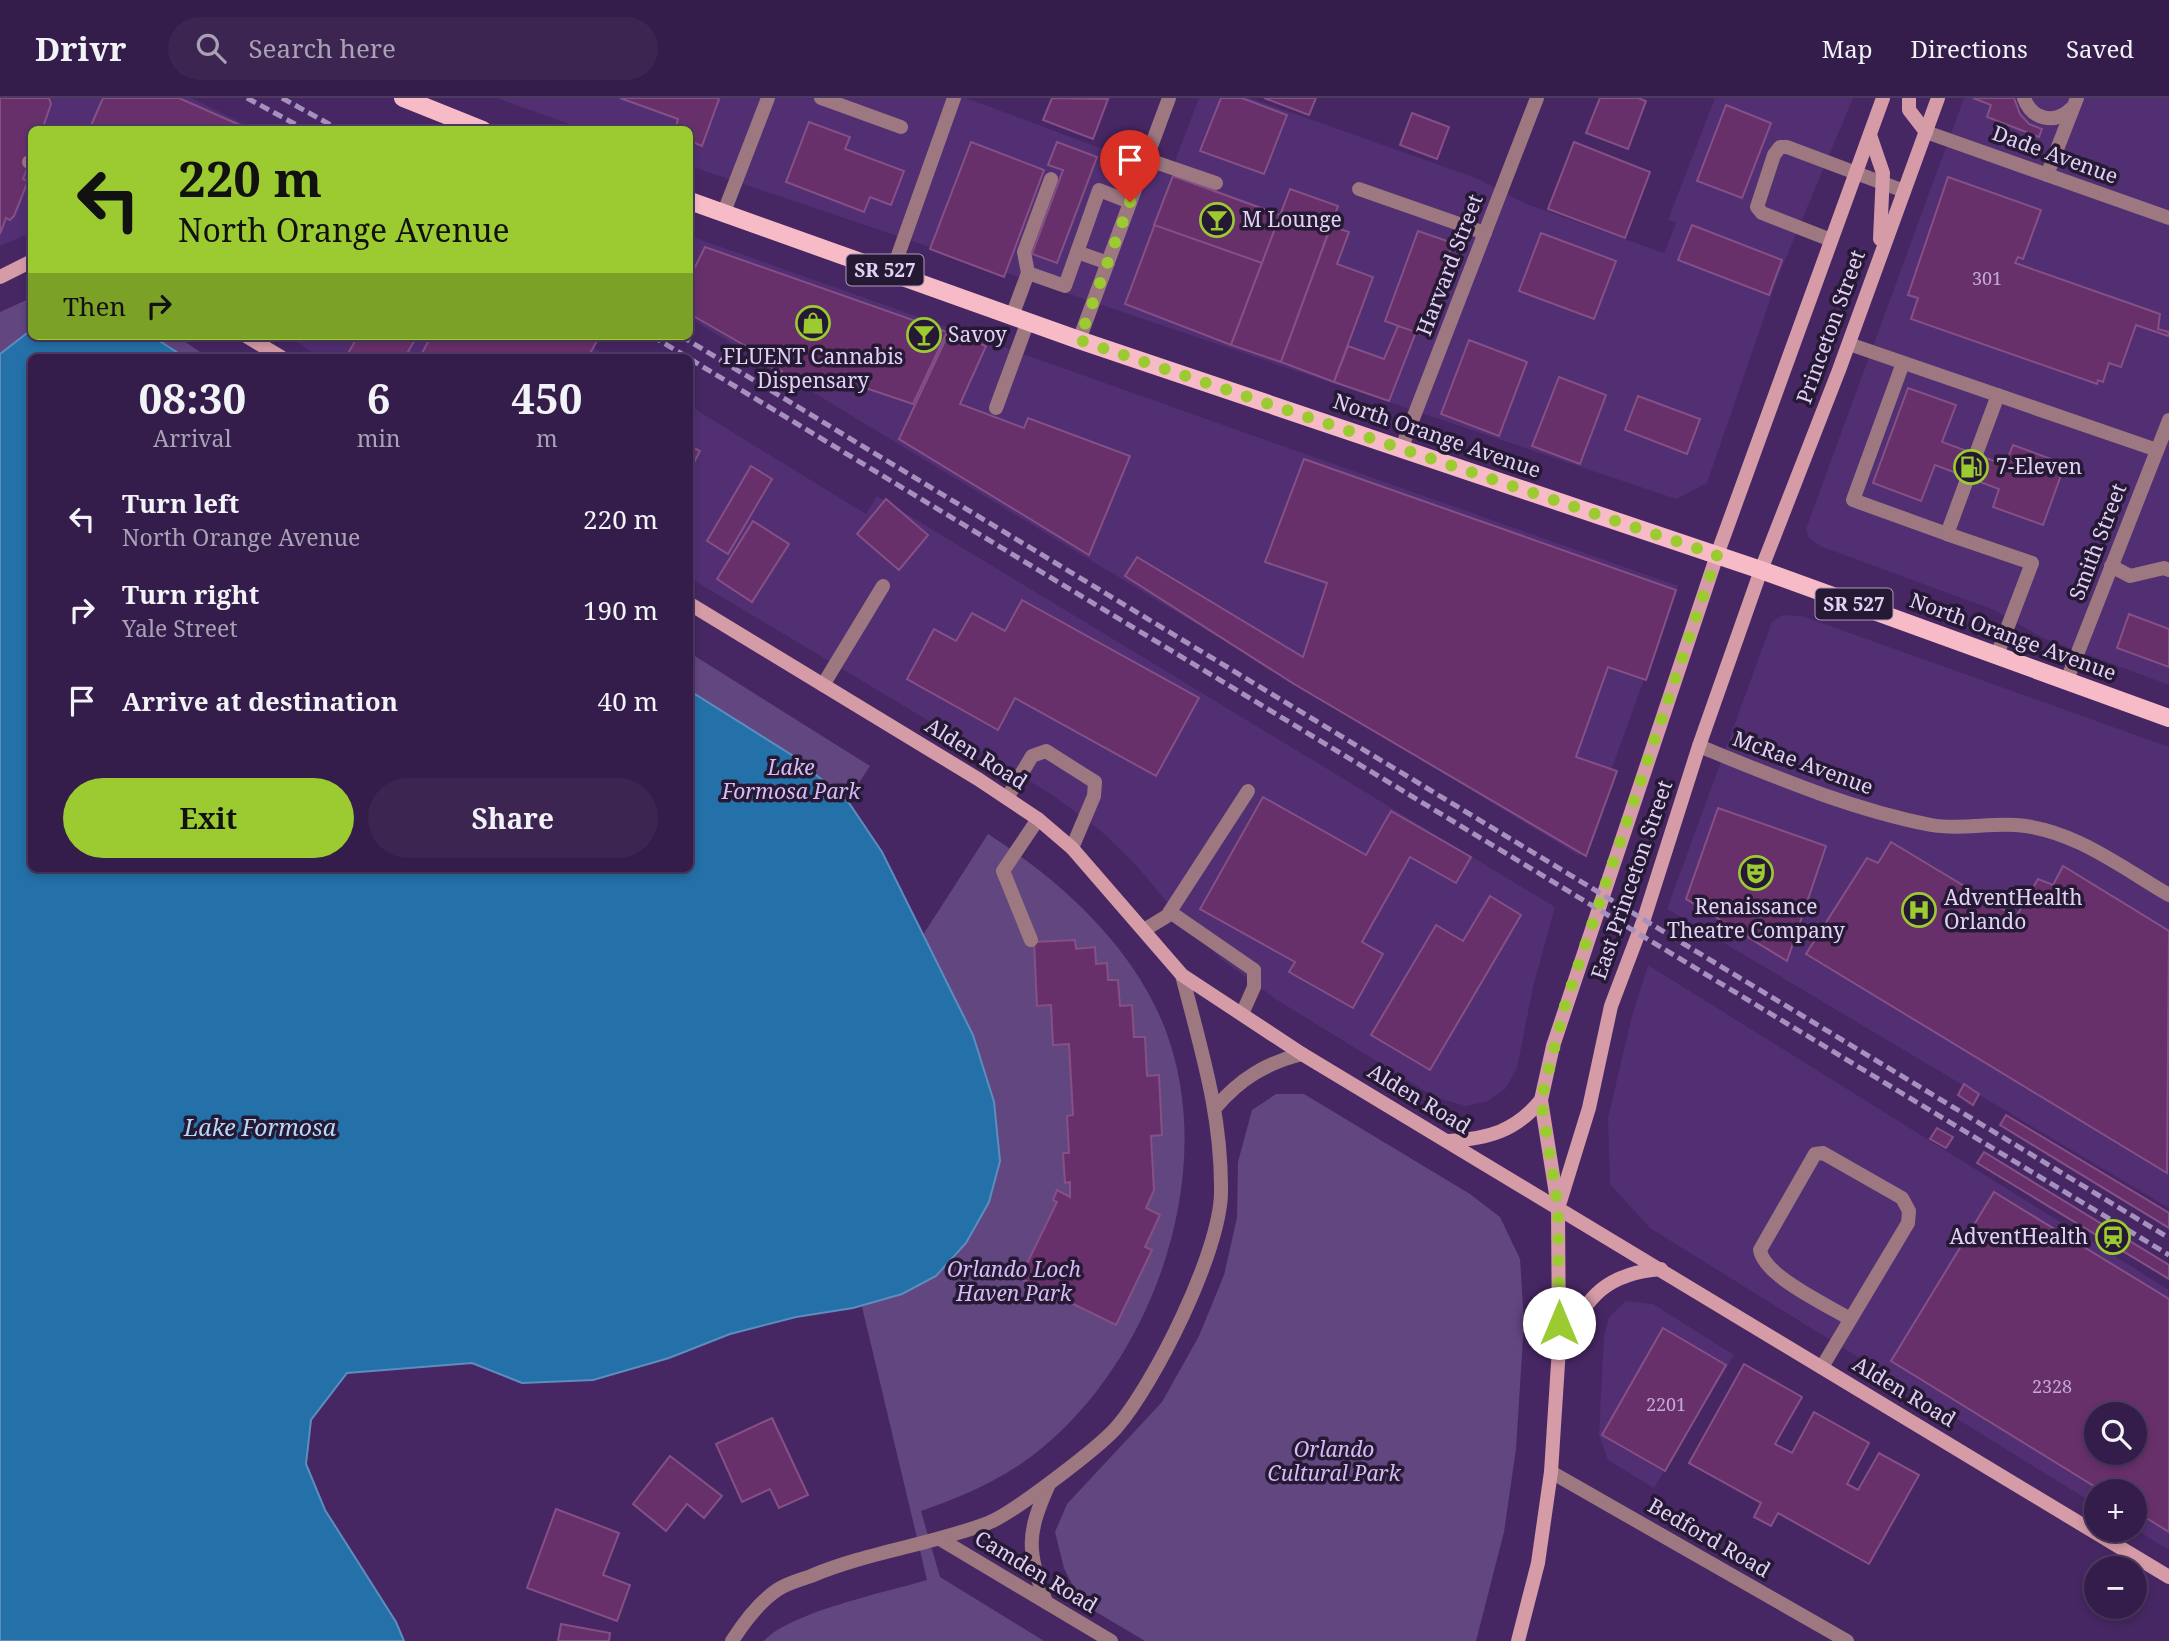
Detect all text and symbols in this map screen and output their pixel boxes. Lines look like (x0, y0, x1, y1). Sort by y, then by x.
search box (168, 17, 658, 80)
text: Drivr (35, 26, 126, 71)
icon: search (192, 29, 230, 67)
text: Search here (248, 30, 396, 66)
text: Map (1822, 32, 1873, 65)
text: Directions (1911, 32, 2028, 65)
text: Saved (2066, 32, 2134, 65)
street label: Dade Avenue (1989, 118, 2122, 190)
pin (1100, 130, 1160, 202)
icon: arrive (1111, 141, 1149, 179)
text: 220 m (178, 145, 322, 211)
icon: left (63, 154, 154, 245)
street label: Harvard Street (1409, 190, 1489, 339)
bar icon: M Lounge (1198, 201, 1236, 239)
place label: M Lounge (1242, 205, 1342, 233)
text: North Orange Avenue (178, 208, 510, 251)
street label: Princeton Street (1789, 246, 1871, 407)
road number: SR 527 (846, 254, 924, 286)
house number: 301 (1972, 266, 2002, 290)
icon: right (140, 287, 178, 325)
text: Then (63, 288, 126, 324)
shop icon: FLUENT Cannabis Dispensary (794, 304, 832, 342)
bar icon: Savoy (905, 316, 943, 354)
place label: Savoy (948, 320, 1007, 348)
place label: FLUENT Cannabis Dispensary (723, 342, 903, 394)
text: 08:30 (139, 369, 246, 426)
text: 6 (367, 369, 391, 426)
text: 450 (511, 369, 582, 426)
street label: North Orange Avenue (1330, 386, 1545, 484)
text: Arrival (153, 422, 232, 454)
text: min (357, 422, 401, 454)
text: m (536, 422, 558, 454)
fuel station icon: 7-Eleven (1952, 448, 1990, 486)
place label: 7-Eleven (1996, 452, 2082, 480)
street label: Smith Street (2062, 479, 2132, 604)
text: Turn left (122, 485, 239, 521)
icon: left (63, 500, 101, 538)
text: 220 m (583, 501, 658, 537)
text: North Orange Avenue (122, 521, 360, 553)
text: Turn right (122, 576, 259, 612)
street label: North Orange Avenue (1906, 586, 2120, 686)
road number: SR 527 (1815, 589, 1892, 620)
icon: right (63, 591, 101, 629)
text: 190 m (583, 592, 658, 628)
text: Yale Street (122, 612, 238, 644)
icon: arrive (63, 682, 101, 720)
text: Arrive at destination (122, 683, 398, 719)
text: 40 m (598, 683, 658, 719)
street label: Alden Road (920, 711, 1033, 796)
street label: McRae Avenue (1729, 724, 1877, 800)
park label: Lake Formosa Park (721, 753, 861, 805)
street label: East Princeton Street (1584, 776, 1678, 983)
button: Exit (63, 778, 354, 858)
button: Share (368, 778, 658, 858)
theatre icon: Renaissance Theatre Company (1737, 854, 1775, 892)
place label: AdventHealth Orlando (1944, 883, 2083, 935)
hospital icon: AdventHealth Orlando (1900, 891, 1938, 929)
place label: Renaissance Theatre Company (1667, 892, 1845, 944)
street label: Alden Road (1363, 1057, 1476, 1140)
water label: Lake Formosa (183, 1111, 337, 1143)
station icon: AdventHealth (2094, 1218, 2132, 1256)
place label: AdventHealth (1949, 1222, 2088, 1250)
park label: Orlando Loch Haven Park (947, 1255, 1081, 1307)
position arrow (1522, 1286, 1596, 1360)
street label: Alden Road (1848, 1350, 1961, 1433)
house number: 2328 (2032, 1374, 2072, 1398)
house number: 2201 (1646, 1392, 1686, 1416)
map controls (2084, 1402, 2147, 1619)
button: search (2084, 1402, 2147, 1465)
park label: Orlando Cultural Park (1268, 1435, 1401, 1487)
button: + (2084, 1479, 2147, 1542)
street label: Bedford Road (1643, 1491, 1776, 1583)
street label: Camden Road (970, 1524, 1103, 1619)
button: − (2084, 1556, 2147, 1619)

